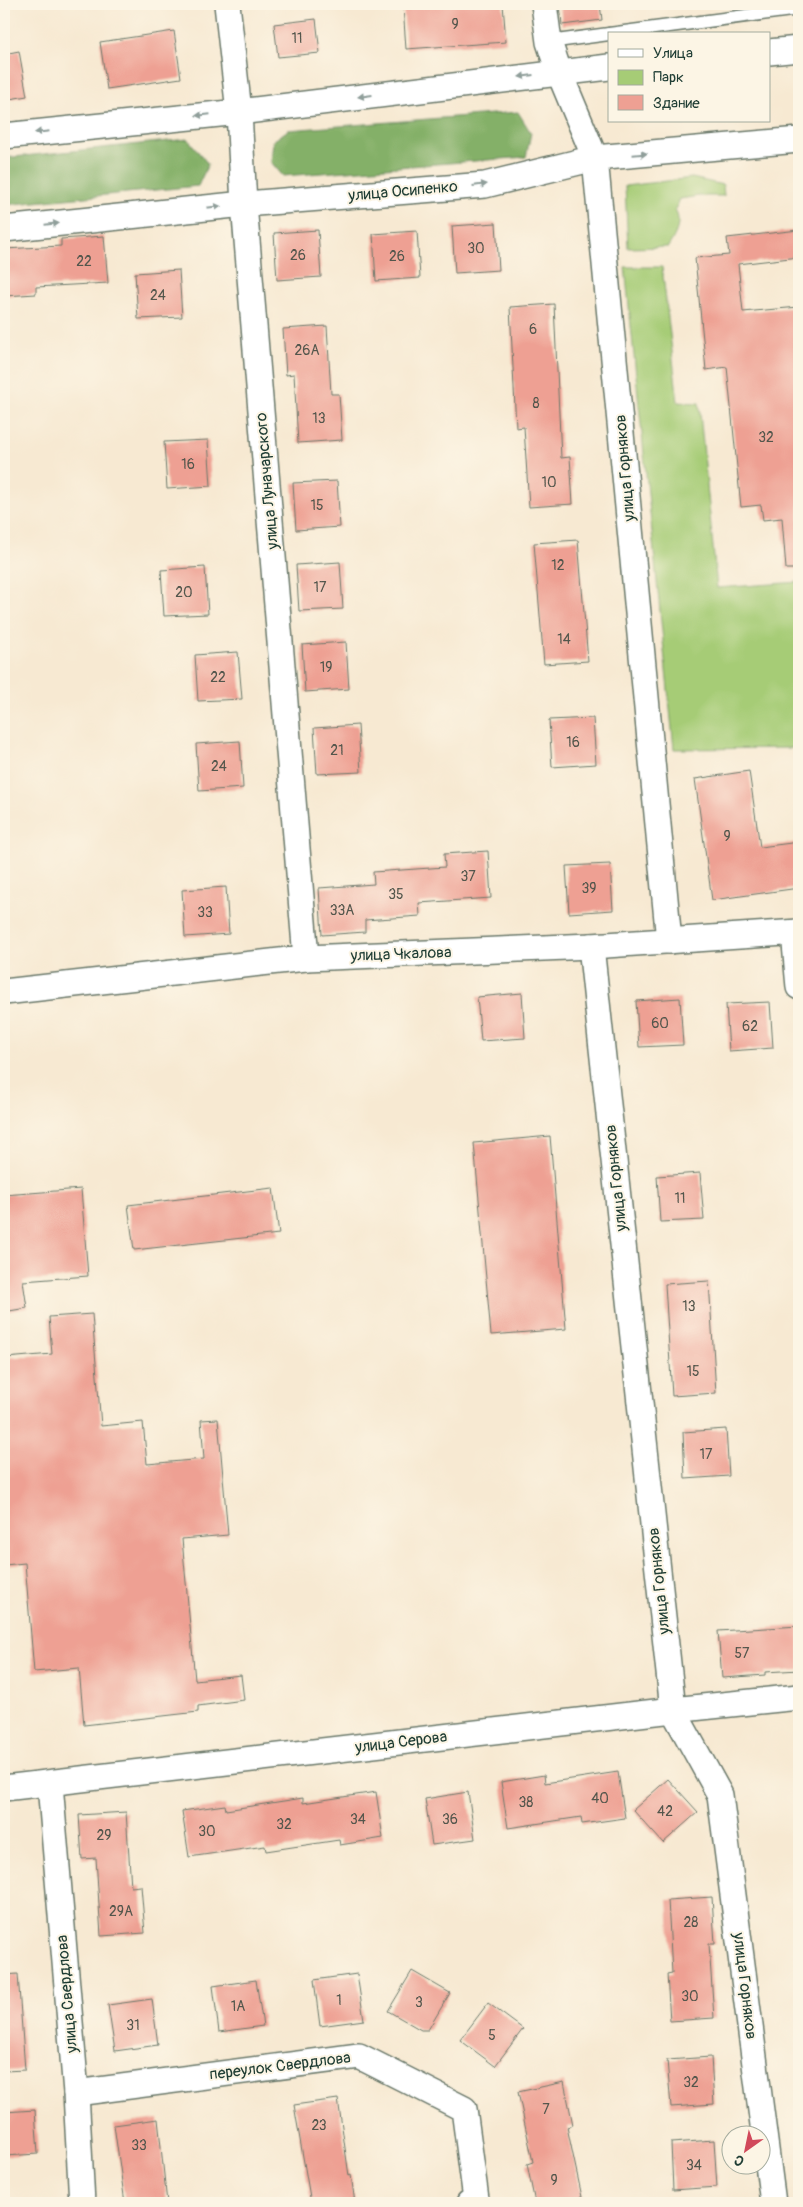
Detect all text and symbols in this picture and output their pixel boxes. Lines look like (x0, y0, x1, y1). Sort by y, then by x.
house number: 9 (451, 16, 459, 33)
house number: 11 (292, 30, 302, 47)
legend (608, 32, 770, 122)
text: Улица (653, 44, 693, 63)
text: Парк (653, 68, 684, 87)
one-way arrow (518, 72, 534, 80)
one-way arrow (356, 92, 372, 100)
text: Здание (653, 94, 700, 113)
one-way arrow (195, 111, 211, 119)
one-way arrow (33, 128, 49, 136)
one-way arrow (632, 150, 648, 158)
street label: улица Осипенко (347, 176, 459, 206)
one-way arrow (473, 181, 489, 189)
one-way arrow (206, 203, 222, 211)
one-way arrow (45, 219, 61, 227)
house number: 30 (467, 240, 485, 257)
house number: 26 (290, 247, 306, 264)
house number: 26 (389, 248, 405, 265)
house number: 22 (76, 253, 92, 270)
house number: 24 (150, 287, 166, 304)
house number: 6 (529, 321, 537, 338)
house number: 26А (294, 342, 320, 359)
house number: 8 (532, 395, 540, 412)
house number: 13 (312, 410, 326, 427)
street label: улица Луначарского (251, 411, 283, 551)
street label: улица Горняков (610, 414, 640, 523)
house number: 32 (758, 429, 774, 446)
house number: 16 (181, 456, 195, 473)
house number: 10 (541, 474, 557, 491)
house number: 15 (310, 497, 324, 514)
house number: 12 (551, 557, 565, 574)
house number: 17 (314, 579, 327, 596)
house number: 20 (175, 584, 193, 601)
house number: 14 (557, 631, 571, 648)
house number: 19 (320, 659, 332, 676)
house number: 22 (210, 669, 226, 686)
house number: 16 (566, 734, 580, 751)
house number: 21 (330, 742, 344, 759)
house number: 24 (211, 758, 227, 775)
house number: 9 (723, 828, 731, 845)
house number: 37 (460, 868, 476, 885)
house number: 39 (581, 880, 597, 897)
house number: 35 (388, 886, 404, 903)
house number: 33А (330, 902, 354, 919)
house number: 33 (197, 904, 213, 921)
street label: улица Чкалова (349, 942, 452, 966)
house number: 60 (651, 1015, 669, 1032)
house number: 62 (742, 1018, 758, 1035)
street label: улица Горняков (600, 1124, 632, 1233)
house number: 11 (675, 1190, 685, 1207)
house number: 13 (682, 1298, 696, 1315)
house number: 15 (686, 1363, 700, 1380)
house number: 17 (700, 1446, 713, 1463)
street label: улица Горняков (643, 1527, 675, 1636)
house number: 57 (735, 1645, 750, 1662)
street label: улица Серова (353, 1726, 448, 1758)
house number: 40 (591, 1790, 609, 1807)
house number: 38 (519, 1794, 533, 1811)
house number: 42 (657, 1803, 673, 1820)
house number: 34 (350, 1811, 366, 1828)
house number: 36 (442, 1811, 458, 1828)
house number: 32 (276, 1816, 292, 1833)
house number: 30 (198, 1823, 216, 1840)
house number: 29 (96, 1827, 112, 1844)
house number: 29А (109, 1903, 133, 1920)
house number: 28 (684, 1914, 698, 1931)
street label: улица Горняков (728, 1931, 761, 2040)
street label: улица Свердлова (52, 1934, 82, 2055)
house number: 30 (681, 1988, 699, 2005)
house number: 1 (336, 1992, 342, 2009)
house number: 3 (415, 1994, 423, 2011)
house number: 1А (231, 1998, 245, 2015)
house number: 31 (126, 2017, 140, 2034)
house number: 5 (488, 2027, 496, 2044)
street label: переулок Свердлова (208, 2047, 352, 2085)
house number: 32 (683, 2074, 699, 2091)
house number: 7 (542, 2101, 550, 2118)
house number: 23 (311, 2117, 327, 2134)
north arrow (720, 2124, 770, 2174)
house number: 33 (131, 2137, 147, 2154)
text: С (731, 2151, 747, 2170)
house number: 34 (686, 2157, 702, 2174)
house number: 9 (550, 2172, 558, 2189)

